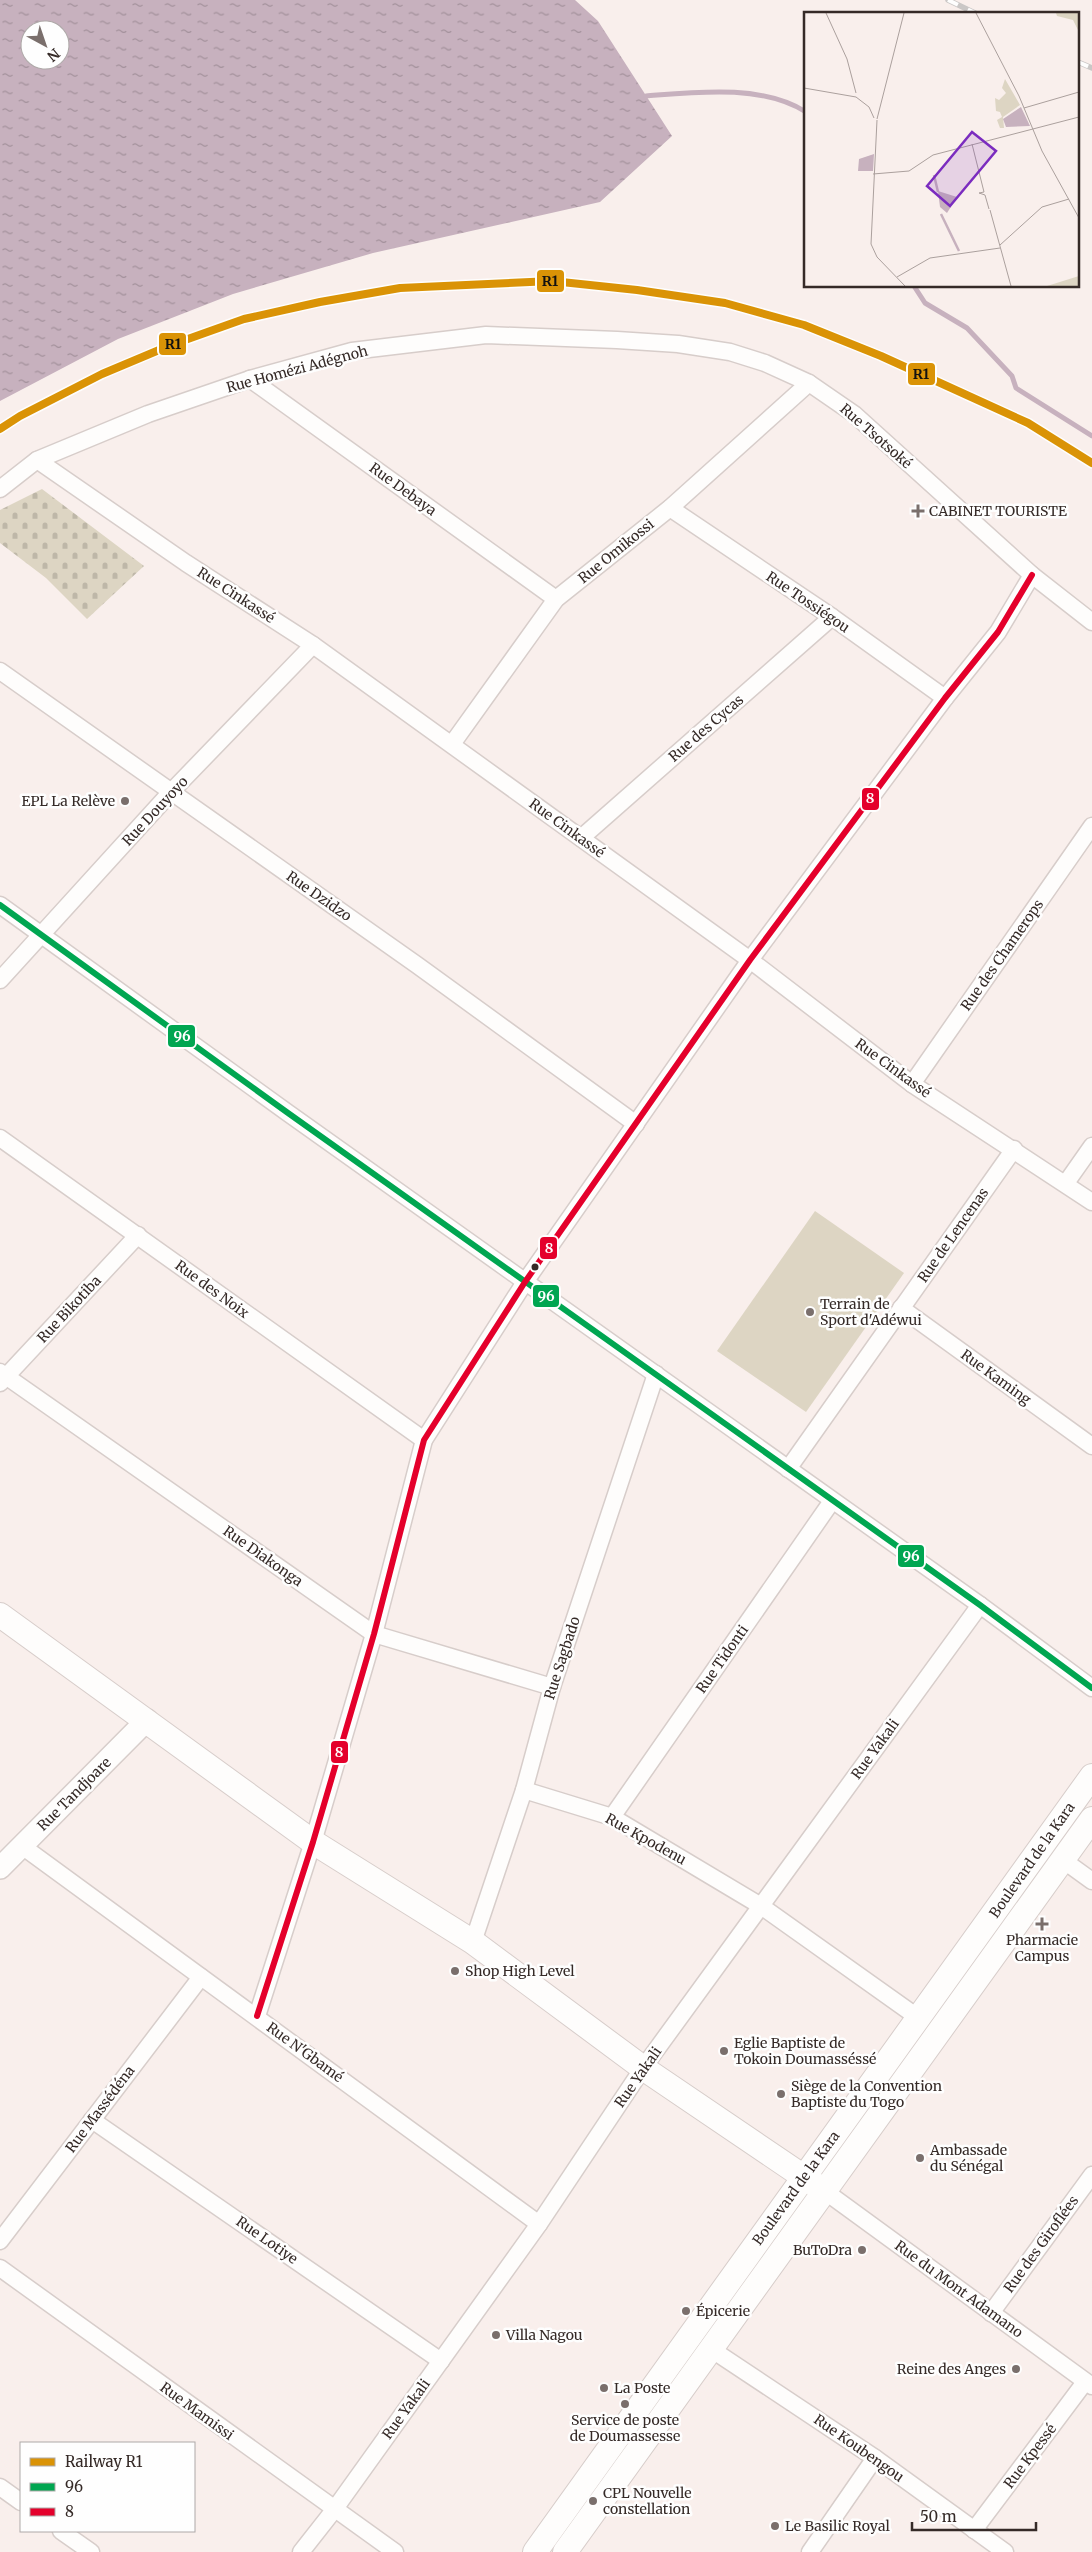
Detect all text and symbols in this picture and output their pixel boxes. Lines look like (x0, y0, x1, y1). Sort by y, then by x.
inset map (804, 12, 1080, 288)
north arrow (20, 20, 70, 70)
text: N (43, 45, 63, 65)
line badge: R1 (536, 269, 565, 293)
text: R1 (542, 272, 559, 290)
line badge: R1 (158, 332, 187, 356)
text: R1 (165, 335, 182, 353)
street label: Rue Homézi Adégnoh (224, 341, 370, 397)
line badge: R1 (907, 362, 936, 386)
text: R1 (913, 365, 930, 383)
street label: Rue Tsotsoké (836, 400, 916, 472)
street label: Rue Debaya (366, 459, 440, 520)
place label: CABINET TOURISTE (929, 502, 1067, 520)
marker: CABINET TOURISTE (911, 504, 925, 518)
street label: Rue Omikossi (574, 515, 658, 587)
street label: Rue Cinkassé (194, 563, 278, 627)
street label: Rue Tossiégou (763, 567, 853, 637)
street label: Rue des Cycas (665, 690, 747, 765)
street label: Rue Douyoyo (118, 772, 192, 850)
line badge: 8 (861, 787, 880, 811)
text: 8 (866, 789, 875, 807)
place label: EPL La Relève (22, 792, 115, 810)
marker: EPL La Relève (119, 795, 131, 807)
street label: Rue Cinkassé (526, 795, 608, 861)
street label: Rue Dzidzo (283, 867, 355, 925)
street label: Rue des Chamerops (957, 896, 1047, 1014)
line badge: 96 (167, 1024, 196, 1048)
text: 96 (173, 1027, 191, 1045)
street label: Rue Cinkassé (852, 1035, 934, 1101)
street label: Rue de Lencenas (914, 1184, 992, 1286)
line badge: 8 (539, 1236, 558, 1260)
text: 8 (545, 1239, 554, 1257)
street label: Rue des Noix (172, 1256, 253, 1322)
unlabelled marker (530, 1262, 540, 1272)
street label: Rue Bikotiba (33, 1271, 105, 1346)
line badge: 96 (532, 1284, 560, 1308)
text: 96 (537, 1287, 555, 1305)
place label: Terrain de Sport d'Adéwui (820, 1295, 922, 1329)
marker: Terrain de Sport d'Adéwui (804, 1306, 816, 1318)
street label: Rue Kaming (957, 1345, 1035, 1409)
street label: Rue Diakonga (220, 1522, 307, 1590)
line badge: 96 (897, 1544, 925, 1568)
text: 96 (902, 1547, 920, 1565)
street label: Rue Sagbado (540, 1614, 584, 1702)
street label: Rue Tidonti (692, 1621, 752, 1697)
street label: Rue Yakali (847, 1715, 903, 1783)
line badge: 8 (330, 1740, 349, 1764)
text: 8 (335, 1743, 344, 1761)
street label: Rue Tandjoare (33, 1753, 115, 1835)
street label: Boulevard de la Kara (985, 1798, 1079, 1921)
street label: Rue Kpodenu (602, 1809, 690, 1869)
marker: Pharmacie Campus (1036, 1918, 1048, 1930)
place label: Pharmacie Campus (1006, 1931, 1078, 1965)
place label: Shop High Level (465, 1962, 575, 1980)
marker: Shop High Level (449, 1965, 461, 1977)
street label: Rue N'Gbamé (263, 2018, 347, 2086)
place label: Eglie Baptiste de Tokoin Doumasséssé (734, 2034, 876, 2068)
street label: Rue Yakali (611, 2043, 666, 2111)
marker: Eglie Baptiste de Tokoin Doumasséssé (718, 2045, 730, 2057)
street label: Rue Massédéna (61, 2062, 139, 2156)
place label: Siège de la Convention Baptiste du Togo (791, 2077, 942, 2111)
marker: Siège de la Convention Baptiste du Togo (775, 2088, 787, 2100)
street label: Boulevard de la Kara (748, 2127, 844, 2249)
place label: Ambassade du Sénégal (929, 2141, 1007, 2175)
marker: Ambassade du Sénégal (914, 2152, 926, 2164)
street label: Rue des Giroflées (1000, 2192, 1082, 2296)
street label: Rue Lotiye (233, 2212, 301, 2268)
street label: Rue du Mont Adamano (891, 2237, 1027, 2341)
place label: BuToDra (793, 2241, 852, 2259)
marker: BuToDra (856, 2244, 868, 2256)
place label: Épicerie (696, 2302, 750, 2320)
marker: Épicerie (680, 2305, 692, 2317)
place label: Villa Nagou (505, 2326, 583, 2344)
marker: Villa Nagou (490, 2329, 502, 2341)
place label: Reine des Anges (897, 2360, 1006, 2378)
marker: Reine des Anges (1010, 2363, 1022, 2375)
street label: Rue Yakali (378, 2375, 434, 2443)
street label: Rue Mamissi (157, 2378, 238, 2444)
place label: La Poste (614, 2379, 670, 2397)
marker: La Poste (598, 2382, 610, 2394)
marker: Service de poste de Doumassesse (619, 2398, 631, 2410)
street label: Rue Koubengou (810, 2410, 908, 2486)
place label: Service de poste de Doumassesse (570, 2411, 680, 2445)
street label: Rue Kpessé (1000, 2420, 1060, 2492)
legend (20, 2442, 195, 2532)
text: Railway R1 (65, 2452, 143, 2471)
text: 96 (65, 2477, 83, 2496)
place label: CPL Nouvelle constellation (603, 2484, 692, 2518)
marker: CPL Nouvelle constellation (587, 2495, 599, 2507)
scale bar (912, 2500, 1036, 2532)
text: 8 (65, 2502, 74, 2521)
text: 50 m (920, 2507, 957, 2526)
place label: Le Basilic Royal (785, 2517, 891, 2535)
marker: Le Basilic Royal (769, 2520, 781, 2532)

